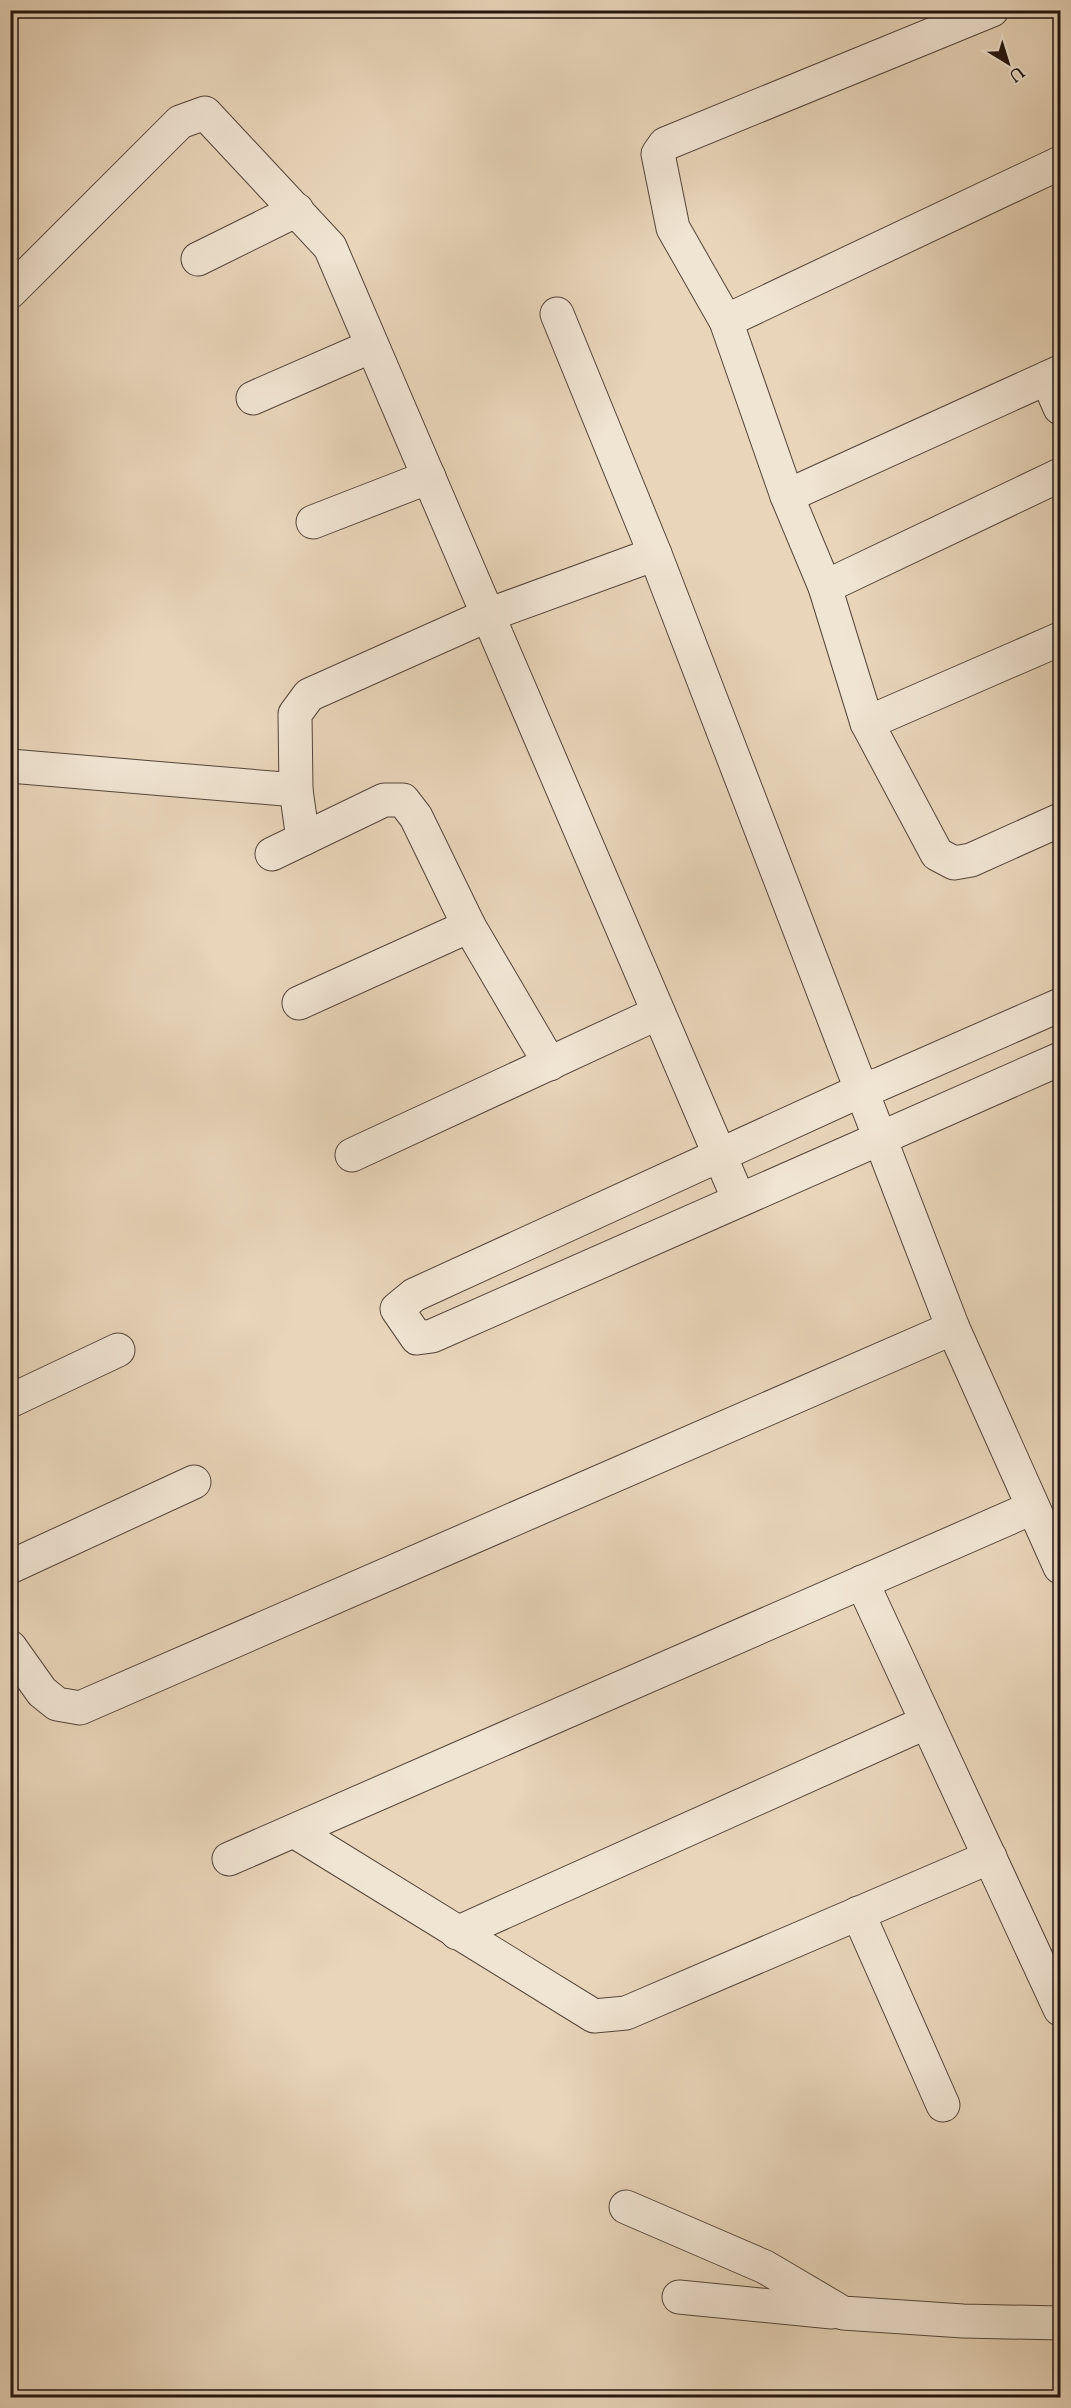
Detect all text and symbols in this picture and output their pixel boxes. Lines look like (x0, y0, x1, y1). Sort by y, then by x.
north arrow (978, 33, 1038, 93)
text: U (1003, 60, 1028, 87)

